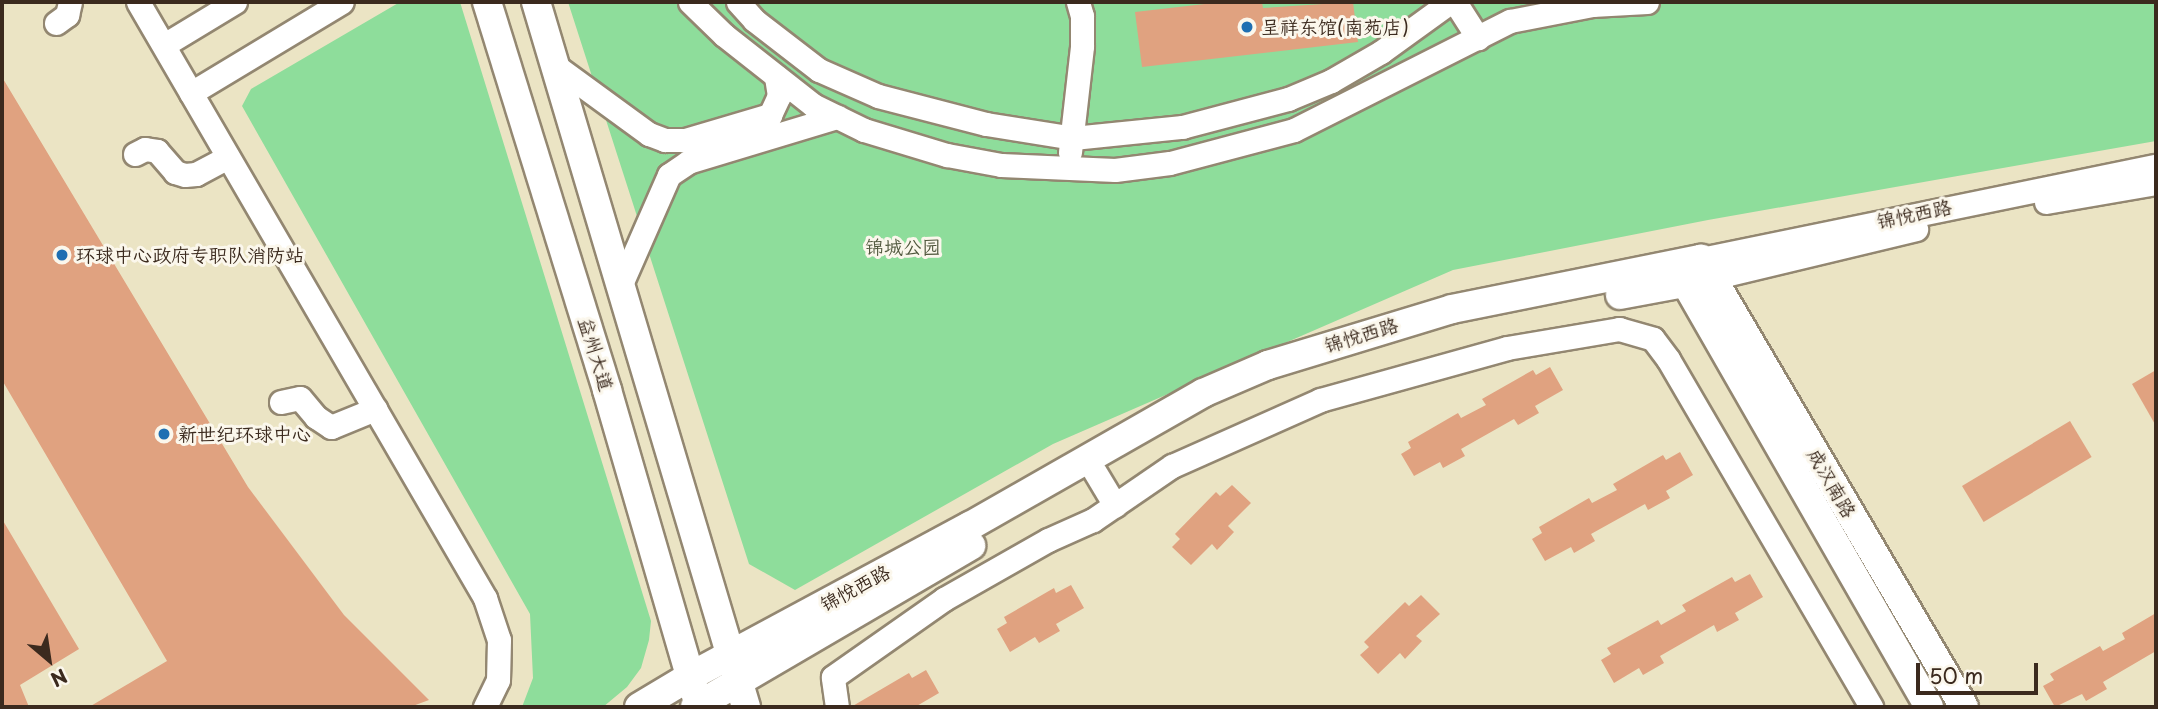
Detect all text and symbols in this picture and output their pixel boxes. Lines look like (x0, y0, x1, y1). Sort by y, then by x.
place label: 呈祥东馆(南苑店) (1261, 16, 1409, 38)
marker: 呈祥东馆(南苑店) (1239, 19, 1255, 35)
street label: 锦悦西路 (1874, 195, 1954, 233)
park label: 锦城公园 (865, 236, 941, 258)
place label: 环球中心政府专职队消防站 (76, 244, 304, 266)
marker: 环球中心政府专职队消防站 (54, 247, 70, 263)
street label: 锦悦西路 (1321, 313, 1401, 357)
street label: 益州大道 (574, 314, 618, 394)
place label: 新世纪环球中心 (178, 423, 311, 445)
marker: 新世纪环球中心 (156, 426, 172, 442)
street label: 成汉南路 (1803, 444, 1861, 522)
street label: 锦悦西路 (816, 560, 894, 616)
north arrow (14, 625, 84, 695)
scale bar (1920, 650, 2042, 694)
text: 50 m (1929, 659, 1983, 691)
text: N (46, 662, 73, 694)

